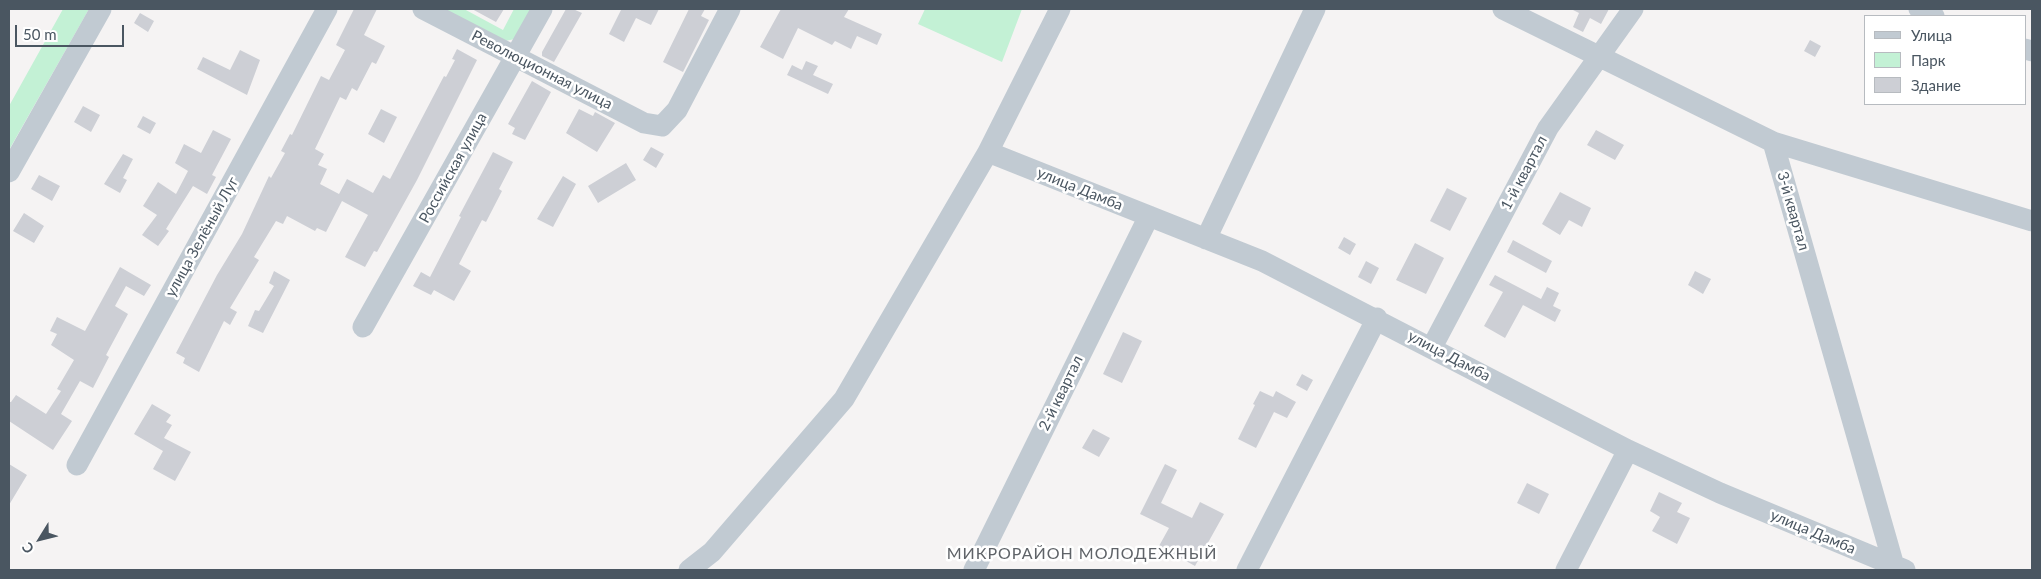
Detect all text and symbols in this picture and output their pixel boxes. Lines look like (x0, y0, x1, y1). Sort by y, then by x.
scale bar (18, 15, 126, 47)
legend (1864, 15, 2026, 105)
text: 50 m (23, 25, 57, 43)
text: Улица (1911, 26, 1952, 44)
street label: Революционная улица (469, 27, 615, 113)
text: Парк (1911, 51, 1945, 69)
text: Здание (1911, 76, 1961, 94)
street label: Российская улица (415, 110, 491, 226)
street label: 1-й квартал (1497, 133, 1551, 213)
street label: улица Дамба (1035, 164, 1125, 214)
street label: 3-й квартал (1773, 169, 1813, 253)
street label: улица Зелёный Луг (162, 174, 242, 300)
street label: улица Дамба (1405, 327, 1493, 385)
street label: 2-й квартал (1035, 353, 1087, 433)
street label: улица Дамба (1768, 506, 1858, 558)
north arrow (15, 514, 65, 564)
text: С (18, 539, 37, 557)
district label: МИКРОРАЙОН МОЛОДЕЖНЫЙ (944, 544, 1220, 564)

